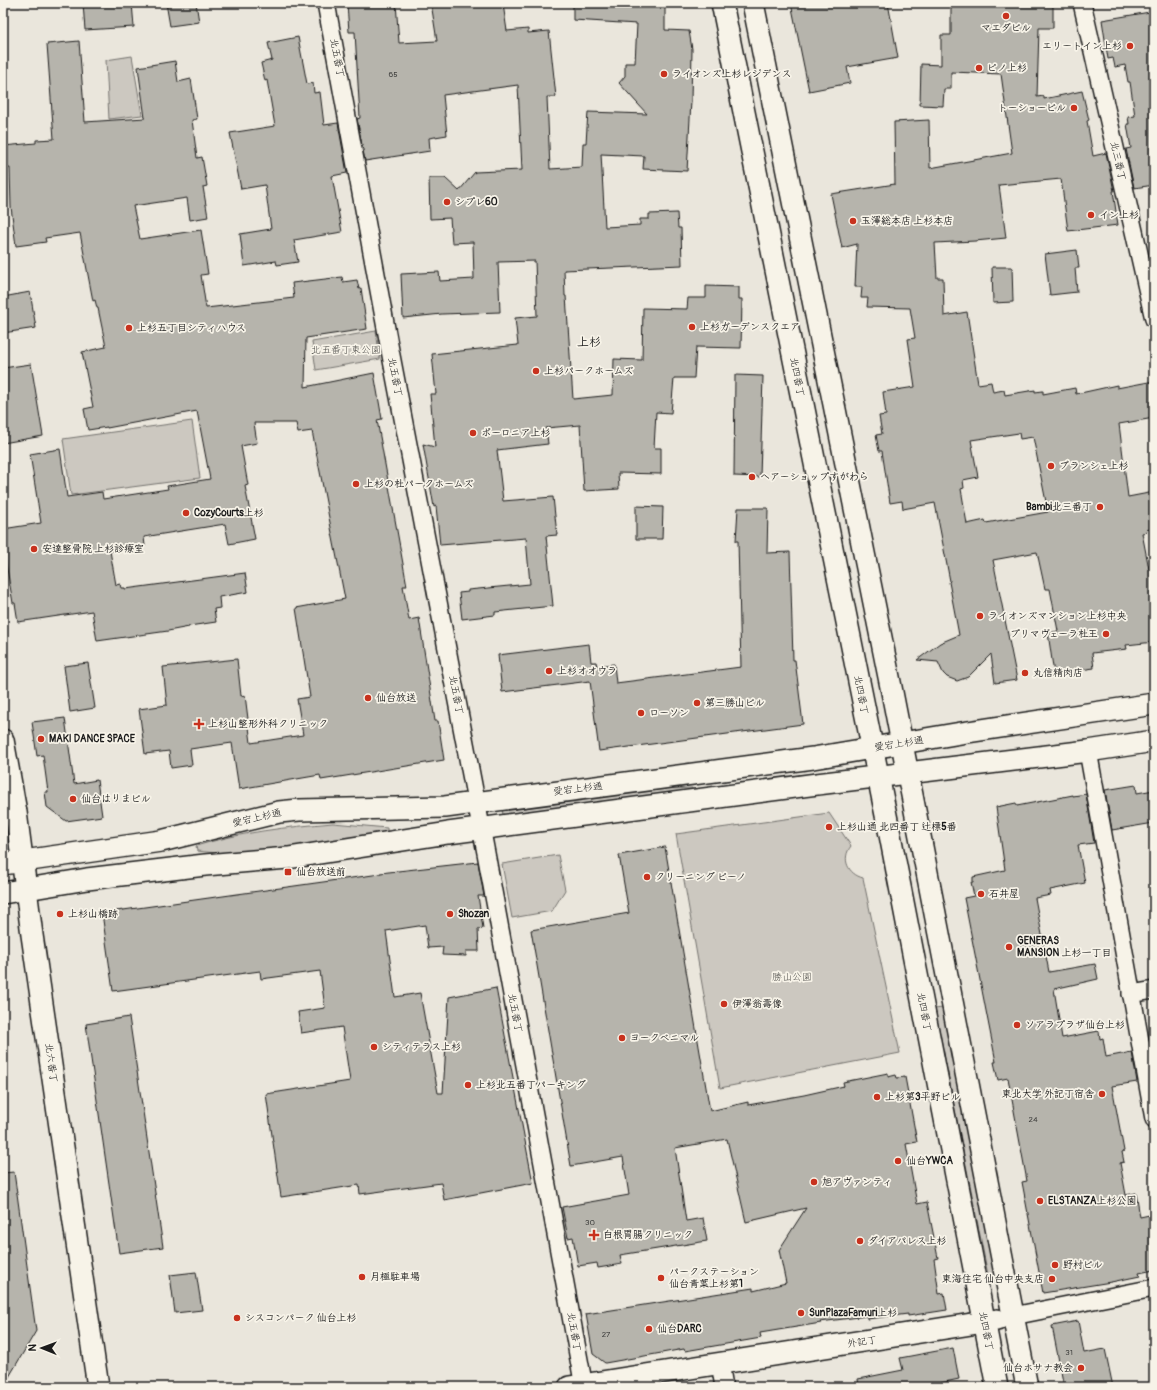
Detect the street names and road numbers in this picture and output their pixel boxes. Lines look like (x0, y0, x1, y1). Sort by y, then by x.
street label: 北五番丁 (327, 37, 347, 79)
street label: 北三番丁 (1108, 140, 1128, 182)
street label: 北五番丁 (385, 356, 405, 398)
street label: 北四番丁 (787, 356, 807, 398)
street label: 北五番丁 (446, 674, 466, 716)
street label: 北四番丁 (851, 674, 871, 716)
street label: 愛宕上杉通 (873, 734, 925, 754)
street label: 愛宕上杉通 (552, 780, 604, 798)
street label: 愛宕上杉通 (231, 807, 283, 829)
street label: 北四番丁 (914, 991, 934, 1033)
street label: 北五番丁 (505, 992, 525, 1034)
street label: 北六番丁 (42, 1042, 60, 1084)
street label: 北四番丁 (976, 1310, 996, 1352)
street label: 北五番丁 (565, 1311, 583, 1353)
street label: 外記丁 (846, 1334, 878, 1350)

